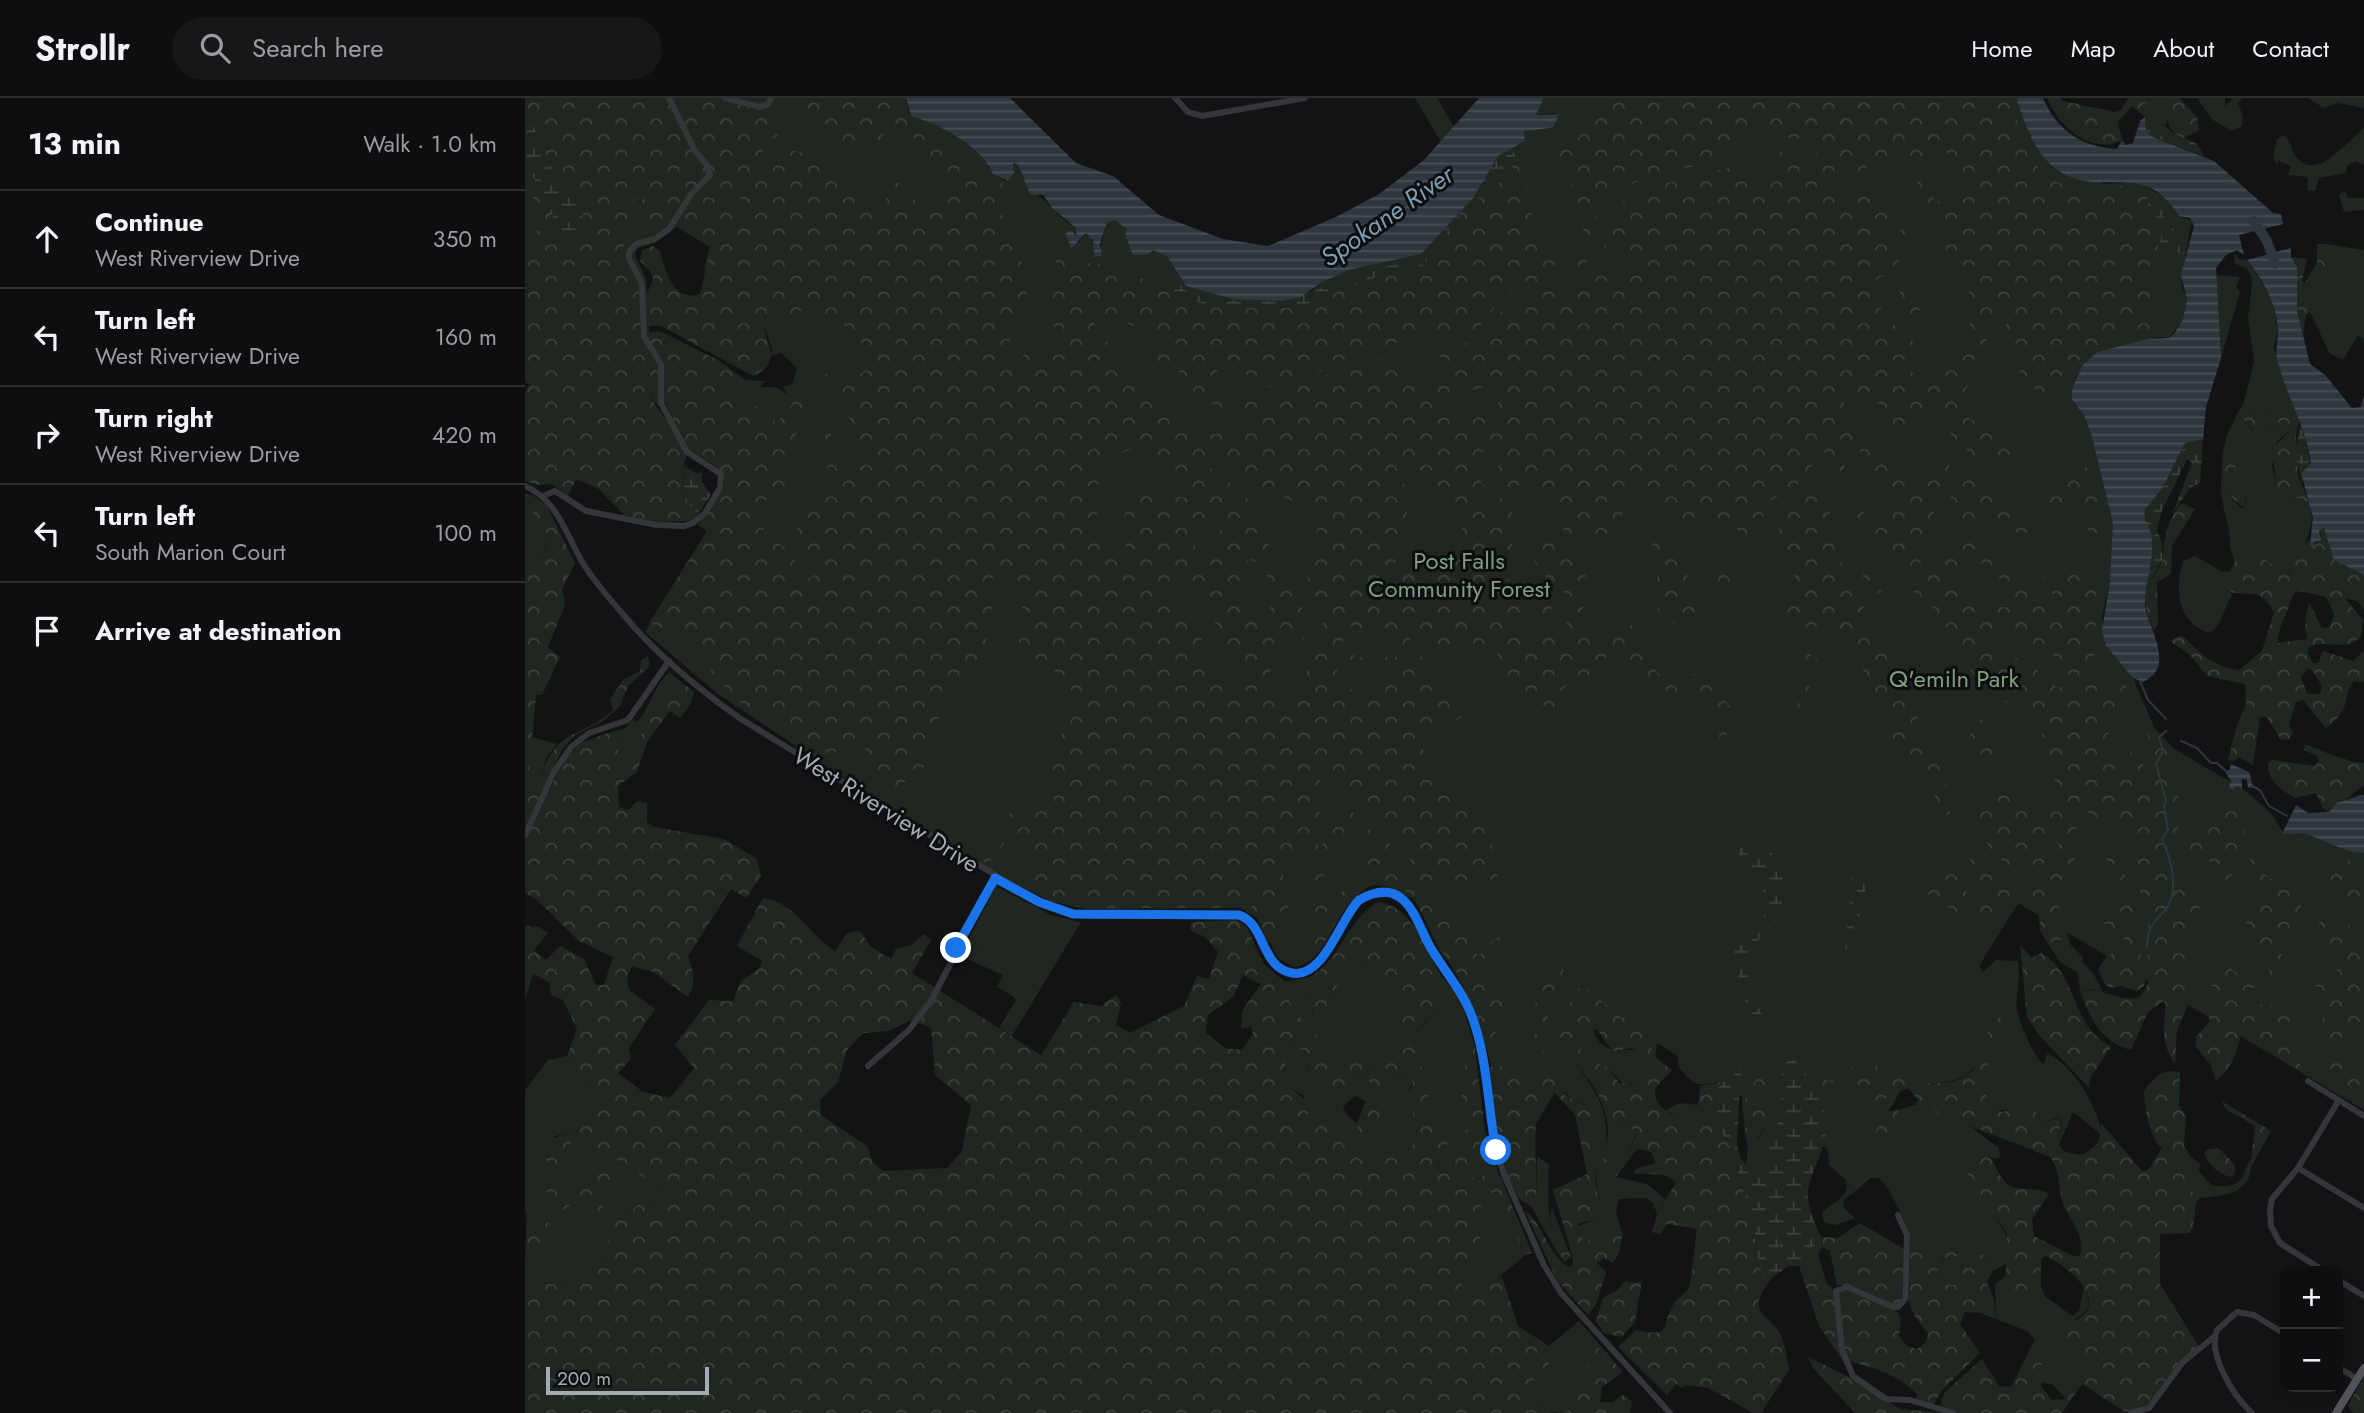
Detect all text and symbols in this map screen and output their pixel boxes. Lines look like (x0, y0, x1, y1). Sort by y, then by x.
search box (172, 17, 662, 80)
text: Strollr (35, 25, 130, 72)
icon: search (196, 29, 234, 67)
text: Search here (252, 29, 384, 67)
text: Home (1971, 31, 2033, 66)
text: Map (2071, 31, 2115, 66)
text: About (2153, 31, 2214, 66)
text: Contact (2252, 31, 2329, 66)
text: 13 min (28, 122, 121, 165)
text: Walk · 1.0 km (363, 127, 497, 161)
water label: Spokane River (1313, 155, 1462, 276)
text: Continue (95, 203, 204, 241)
icon: ahead (28, 220, 66, 258)
text: 350 m (433, 222, 497, 256)
text: West Riverview Drive (95, 241, 300, 275)
text: Turn left (95, 301, 195, 339)
icon: left (28, 318, 66, 356)
text: 160 m (435, 320, 497, 354)
text: West Riverview Drive (95, 339, 300, 373)
text: Turn right (95, 399, 213, 437)
icon: right (28, 416, 66, 454)
text: 420 m (432, 418, 497, 452)
text: West Riverview Drive (95, 437, 300, 471)
text: Turn left (95, 497, 195, 535)
icon: left (28, 514, 66, 552)
text: 100 m (434, 516, 497, 550)
text: South Marion Court (95, 535, 286, 569)
park label: Post Falls Community Forest (1368, 543, 1550, 606)
icon: arrive (28, 612, 66, 650)
text: Arrive at destination (95, 612, 342, 650)
park label: Q'emiln Park (1889, 661, 2019, 696)
street label: West Riverview Drive (786, 738, 986, 881)
route end (940, 932, 971, 963)
route start (1480, 1134, 1511, 1165)
map controls (2280, 1266, 2343, 1392)
button: + (2280, 1266, 2343, 1329)
button: − (2280, 1329, 2343, 1392)
scale bar (546, 1364, 709, 1396)
text: 200 m (557, 1365, 611, 1392)

